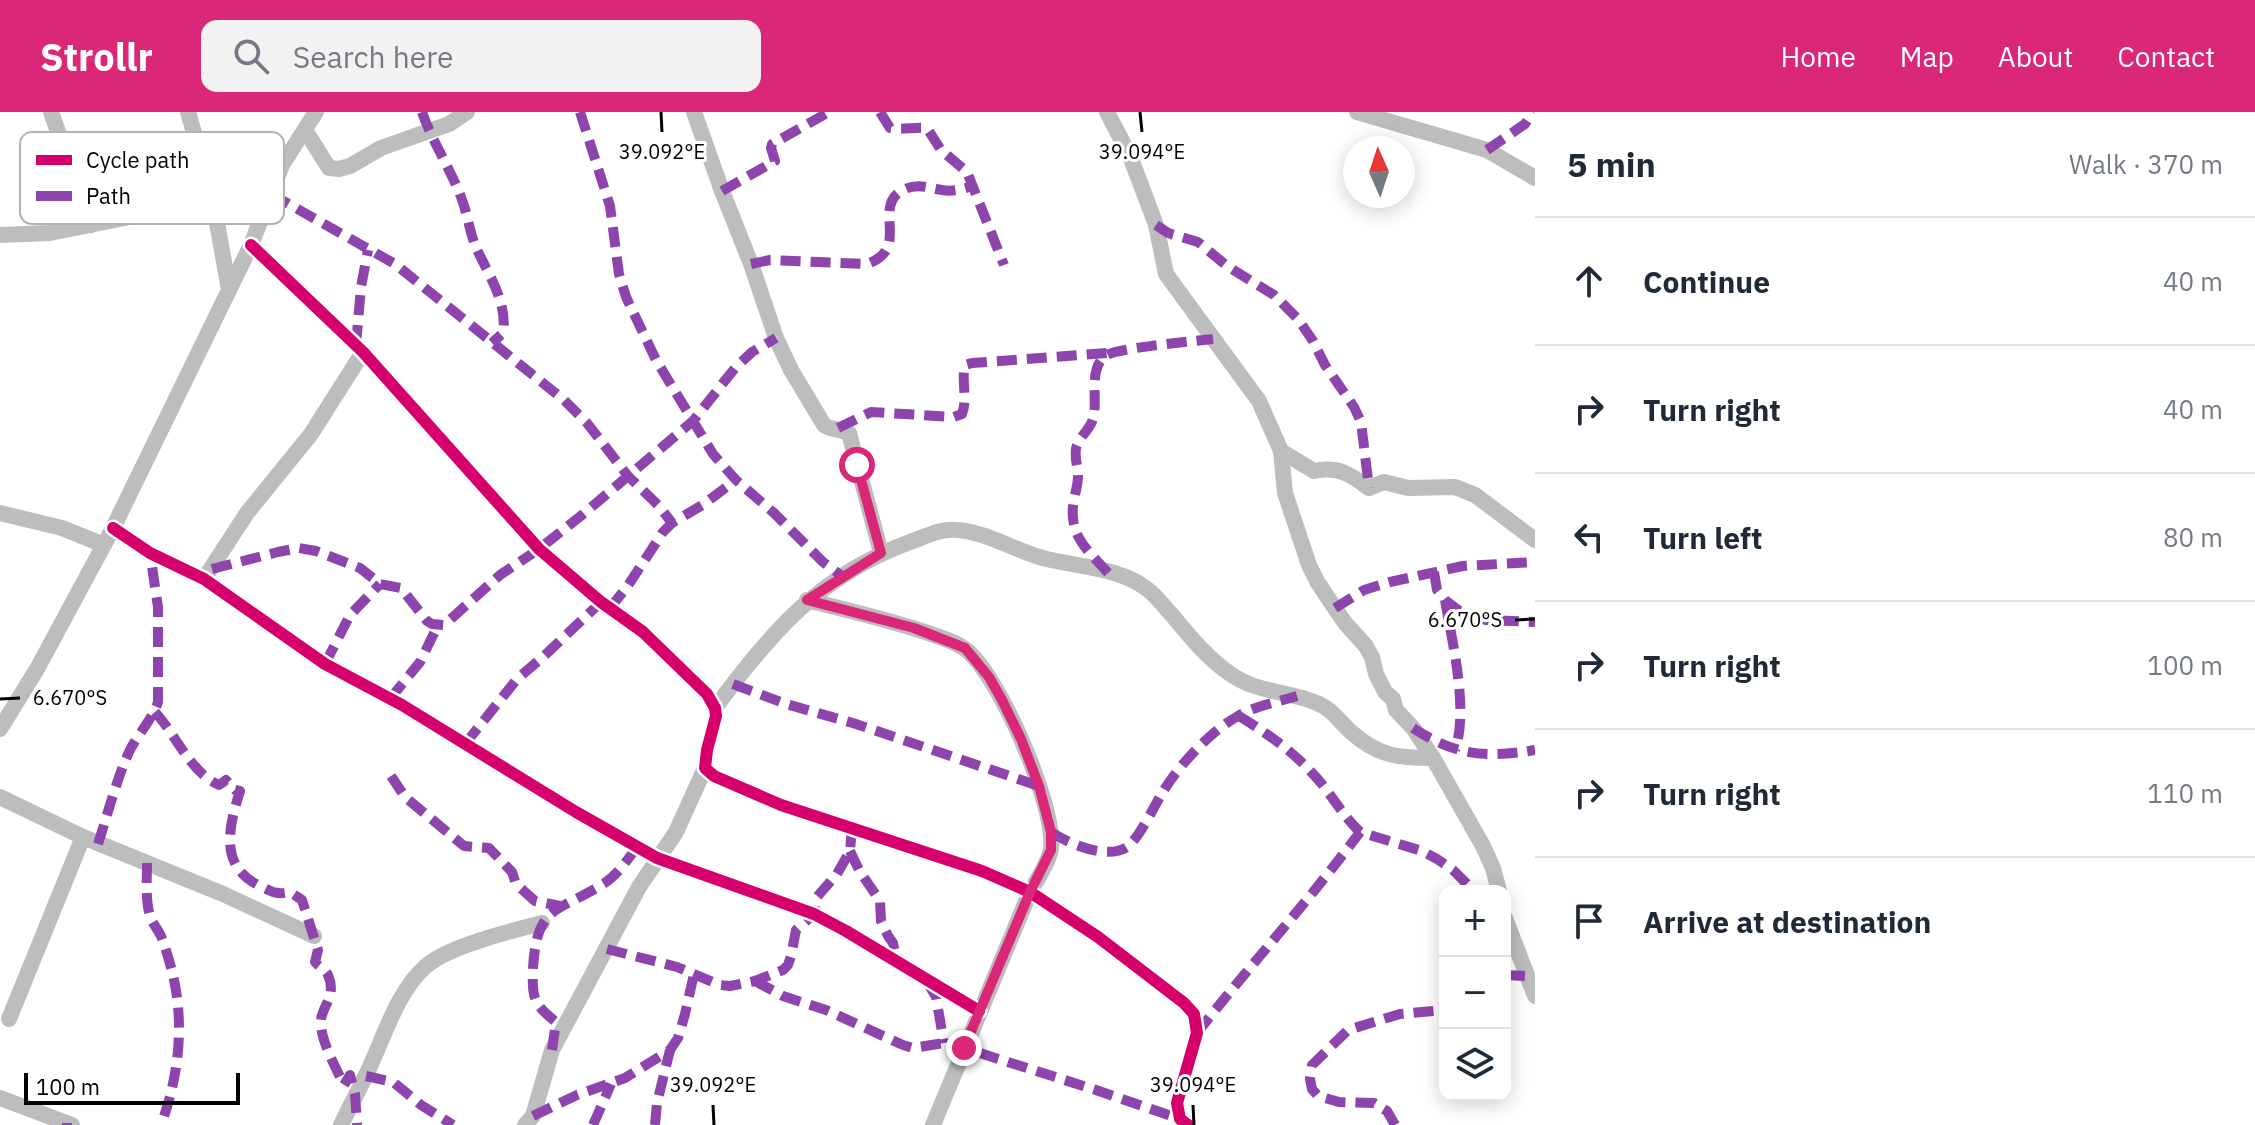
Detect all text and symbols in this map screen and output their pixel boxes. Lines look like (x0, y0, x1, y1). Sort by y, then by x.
search box (201, 20, 761, 92)
text: Strollr (40, 32, 153, 81)
icon: search (229, 34, 273, 78)
text: Search here (293, 37, 454, 76)
text: Home (1780, 38, 1856, 75)
text: Map (1900, 38, 1954, 75)
text: About (1998, 38, 2073, 75)
text: Contact (2117, 38, 2215, 75)
legend (20, 132, 284, 224)
north arrow (1343, 136, 1415, 208)
text: 39.092°E (619, 138, 705, 165)
text: 39.094°E (1099, 138, 1185, 165)
text: 5 min (1567, 142, 1656, 186)
text: Cycle path (86, 145, 190, 174)
text: Walk · 370 m (2069, 147, 2223, 181)
text: Path (86, 181, 131, 210)
icon: ahead (1567, 259, 1611, 303)
text: Continue (1643, 262, 1770, 301)
text: 40 m (2163, 264, 2223, 298)
icon: right (1567, 387, 1611, 431)
text: Turn right (1643, 390, 1781, 429)
text: 40 m (2163, 392, 2223, 426)
route start (839, 447, 875, 483)
icon: left (1567, 515, 1611, 559)
text: Turn left (1643, 518, 1762, 557)
text: 80 m (2163, 520, 2223, 554)
text: 6.670°S (1428, 606, 1502, 633)
icon: right (1567, 643, 1611, 687)
text: Turn right (1643, 646, 1781, 685)
text: 100 m (2147, 648, 2223, 682)
text: 6.670°S (33, 684, 107, 711)
icon: right (1567, 771, 1611, 815)
text: Turn right (1643, 774, 1781, 813)
text: 110 m (2147, 776, 2223, 810)
map controls (1439, 885, 1511, 1101)
button: + (1439, 885, 1511, 957)
icon: arrive (1567, 899, 1611, 943)
text: Arrive at destination (1643, 902, 1931, 941)
button: − (1439, 957, 1511, 1029)
button: layers (1439, 1029, 1511, 1101)
route end (946, 1030, 982, 1066)
scale bar (24, 1069, 240, 1105)
text: 39.092°E (670, 1071, 756, 1098)
text: 39.094°E (1150, 1071, 1236, 1098)
text: 100 m (36, 1072, 100, 1101)

